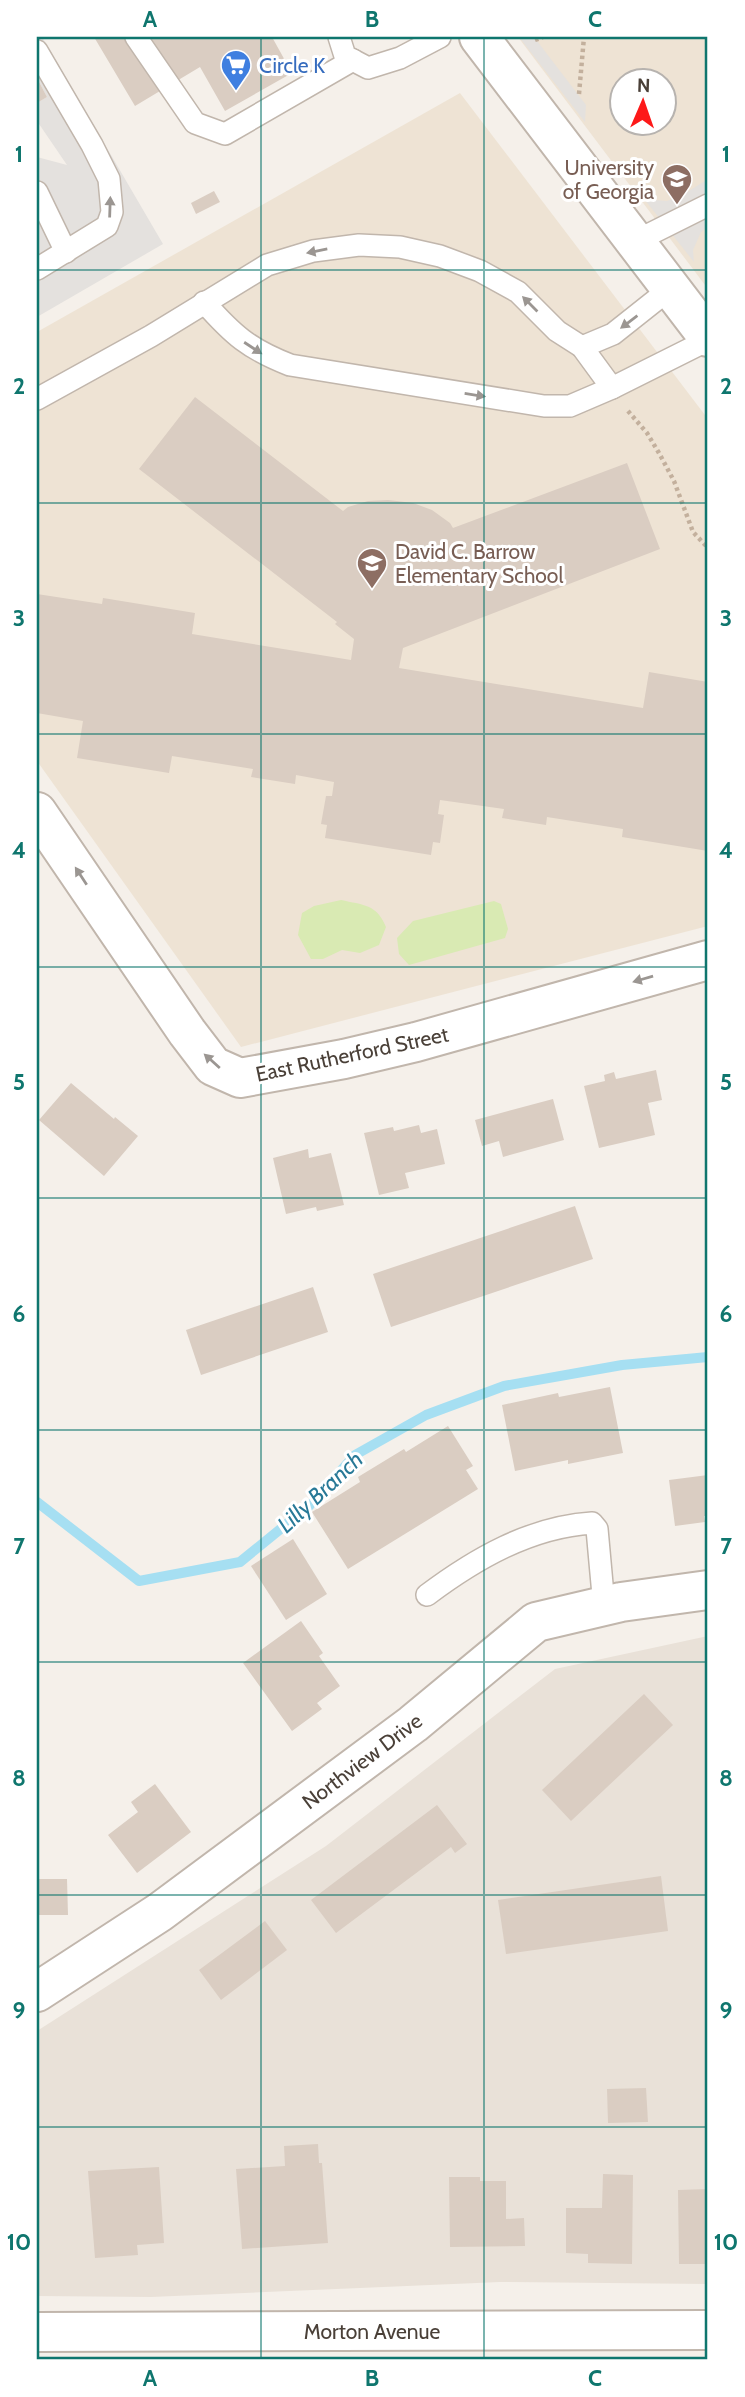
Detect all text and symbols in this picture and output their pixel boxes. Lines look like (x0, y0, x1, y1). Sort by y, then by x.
text: A (143, 5, 158, 33)
text: B (365, 5, 379, 33)
text: C (588, 5, 602, 33)
supermarket icon: Circle K (219, 48, 253, 92)
place label: Circle K (259, 53, 325, 78)
north arrow (608, 66, 678, 136)
text: N (636, 74, 651, 97)
text: 1 (15, 140, 23, 168)
text: 1 (722, 140, 730, 168)
place label: University of Georgia (563, 155, 654, 204)
school or university icon: University of Georgia (660, 162, 694, 206)
one-way arrow (104, 196, 116, 218)
one-way arrow (306, 246, 328, 257)
one-way arrow (521, 295, 538, 312)
one-way arrow (621, 314, 639, 329)
one-way arrow (244, 342, 263, 355)
text: 2 (13, 372, 25, 400)
text: 2 (720, 372, 732, 400)
one-way arrow (464, 390, 486, 401)
place label: David C. Barrow Elementary School (395, 539, 563, 588)
school or university icon: David C. Barrow Elementary School (355, 546, 389, 590)
text: 3 (13, 604, 25, 632)
text: 3 (720, 604, 732, 632)
text: 4 (12, 836, 26, 864)
text: 4 (719, 836, 733, 864)
one-way arrow (75, 867, 88, 886)
one-way arrow (632, 974, 653, 984)
street label: East Rutherford Street (253, 1021, 451, 1087)
one-way arrow (203, 1053, 221, 1069)
text: 5 (13, 1068, 25, 1096)
text: 5 (720, 1068, 732, 1096)
text: 6 (13, 1300, 25, 1328)
text: 6 (720, 1300, 732, 1328)
water label: Lilly Branch (271, 1445, 369, 1539)
text: 7 (13, 1532, 25, 1560)
text: 7 (720, 1532, 732, 1560)
street label: Northview Drive (297, 1708, 427, 1814)
text: 8 (12, 1764, 26, 1792)
text: 8 (719, 1764, 733, 1792)
text: 9 (13, 1996, 25, 2024)
text: 9 (720, 1996, 732, 2024)
text: 10 (7, 2228, 31, 2256)
text: 10 (714, 2228, 738, 2256)
street label: Morton Avenue (304, 2319, 441, 2344)
text: A (143, 2364, 158, 2392)
text: B (365, 2364, 379, 2392)
text: C (588, 2364, 602, 2392)

